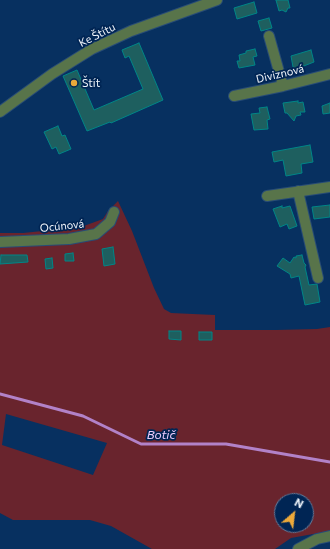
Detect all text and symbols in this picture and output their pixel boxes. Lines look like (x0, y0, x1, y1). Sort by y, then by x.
street label: Ke Štítu (77, 20, 117, 50)
street label: Diviznová (255, 62, 305, 86)
place label: Štít (82, 76, 100, 90)
marker: Štít (69, 78, 79, 88)
street label: Ocúnová (39, 217, 85, 235)
water label: Botič (147, 428, 175, 442)
north arrow (274, 493, 314, 533)
text: N (293, 495, 306, 511)

